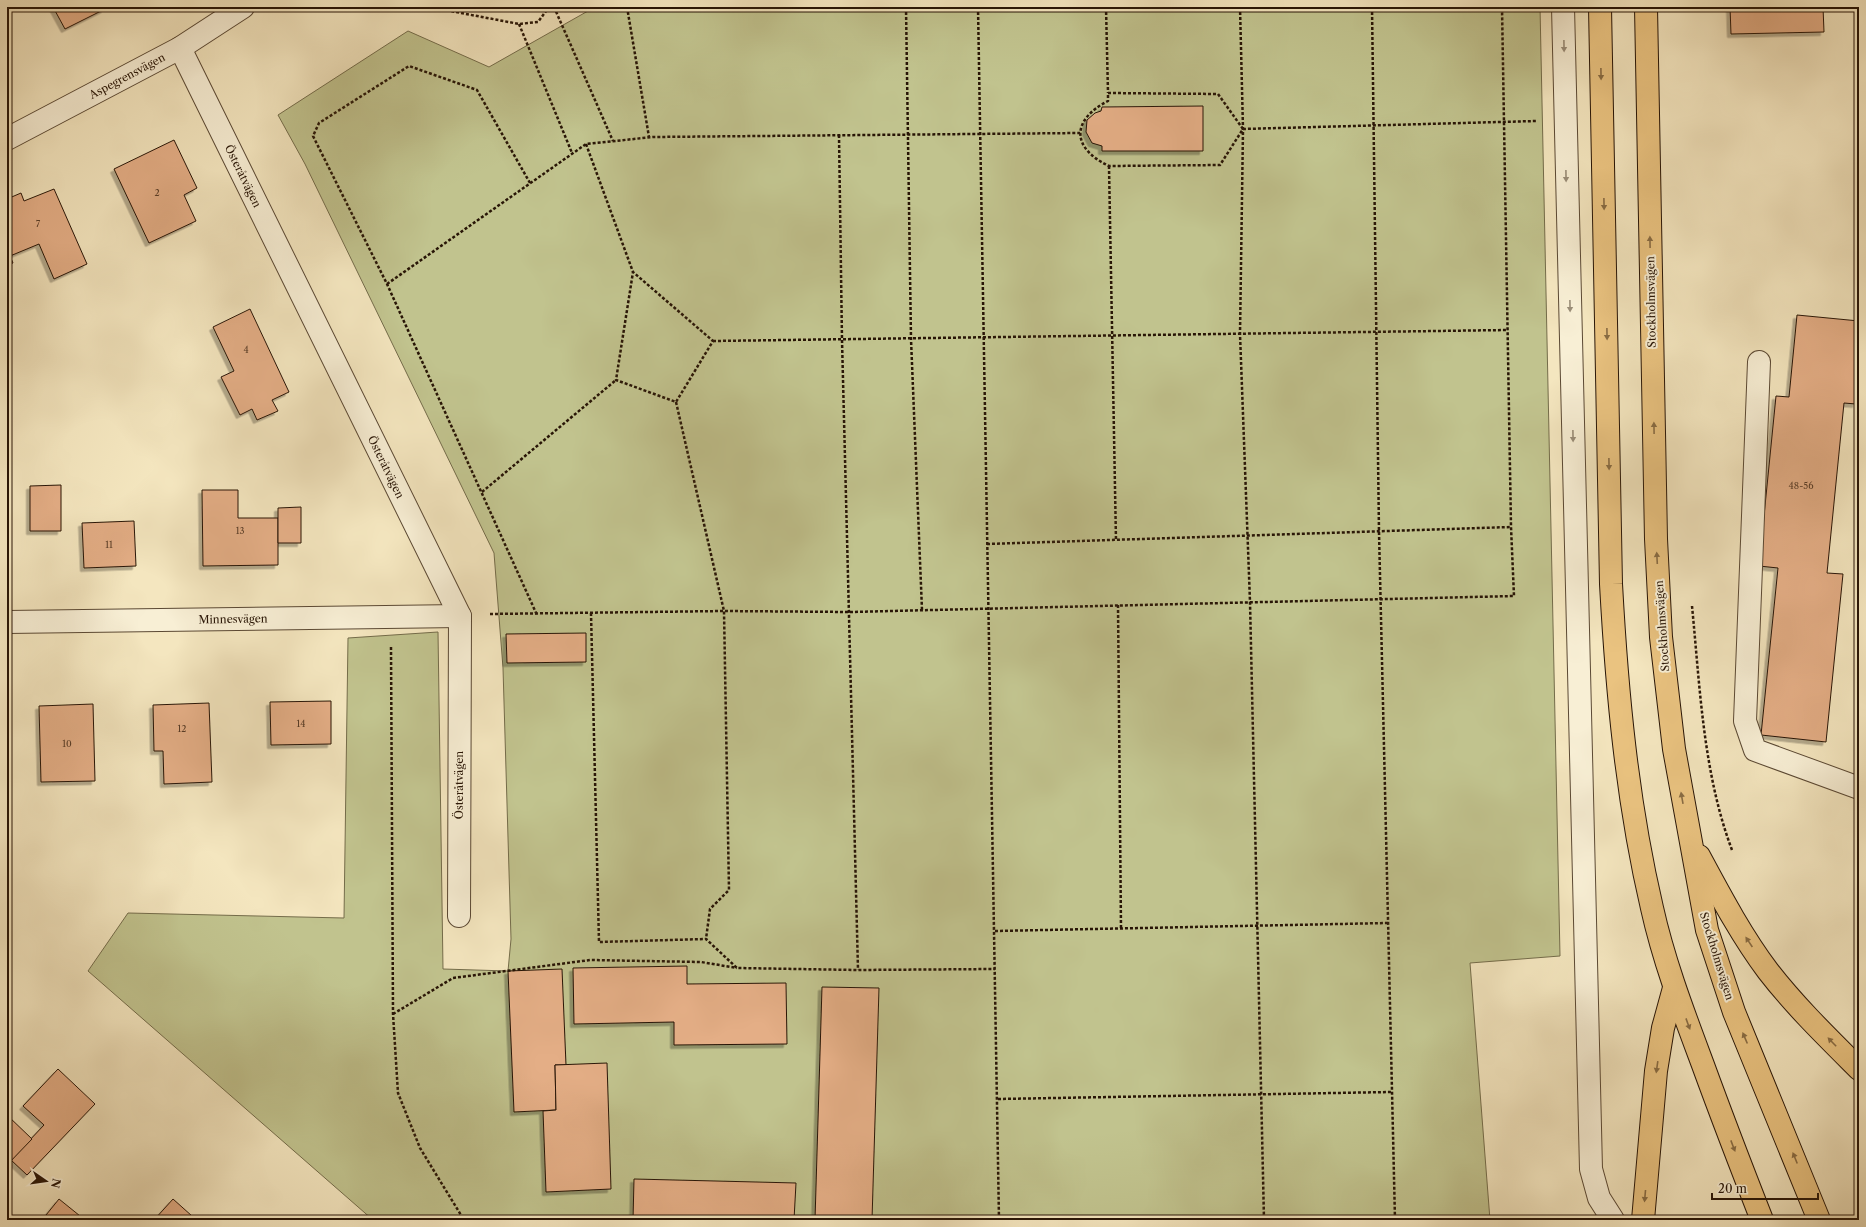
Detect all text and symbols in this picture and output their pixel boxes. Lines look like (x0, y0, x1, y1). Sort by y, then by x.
one-way arrow (1560, 40, 1567, 52)
street label: Aspegrensvägen (86, 50, 168, 102)
one-way arrow (1597, 68, 1604, 80)
street label: Österåtvägen (222, 142, 265, 210)
one-way arrow (1563, 170, 1569, 183)
house number: 2 (154, 187, 160, 198)
one-way arrow (1600, 198, 1607, 210)
house number: 7 (36, 218, 41, 229)
one-way arrow (1647, 235, 1653, 248)
street label: Stockholmsvägen (1643, 256, 1659, 348)
one-way arrow (1566, 300, 1573, 312)
one-way arrow (1603, 328, 1610, 340)
house number: 4 (243, 344, 249, 355)
one-way arrow (1651, 421, 1657, 434)
one-way arrow (1570, 430, 1576, 443)
street label: Österåtvägen (365, 433, 408, 501)
one-way arrow (1606, 458, 1612, 471)
house number: 48-56 (1789, 480, 1813, 491)
house number: 13 (236, 525, 244, 536)
house number: 11 (105, 539, 113, 550)
one-way arrow (1654, 551, 1660, 564)
street label: Stockholmsvägen (1652, 580, 1672, 672)
street label: Minnesvägen (198, 611, 268, 627)
house number: 14 (297, 718, 306, 729)
house number: 12 (178, 723, 186, 734)
house number: 10 (62, 738, 72, 749)
street label: Österåtvägen (451, 751, 466, 819)
one-way arrow (1679, 792, 1685, 804)
street label: Stockholmsvägen (1697, 910, 1737, 1002)
one-way arrow (1745, 937, 1753, 947)
one-way arrow (1685, 1019, 1691, 1031)
one-way arrow (1741, 1031, 1747, 1043)
one-way arrow (1827, 1037, 1837, 1047)
one-way arrow (1654, 1061, 1660, 1073)
one-way arrow (1731, 1141, 1737, 1153)
one-way arrow (1791, 1151, 1797, 1163)
north arrow (26, 1161, 66, 1201)
scale bar (1712, 1175, 1818, 1201)
text: N (48, 1177, 64, 1190)
text: 20 m (1718, 1181, 1747, 1196)
one-way arrow (1642, 1190, 1648, 1202)

